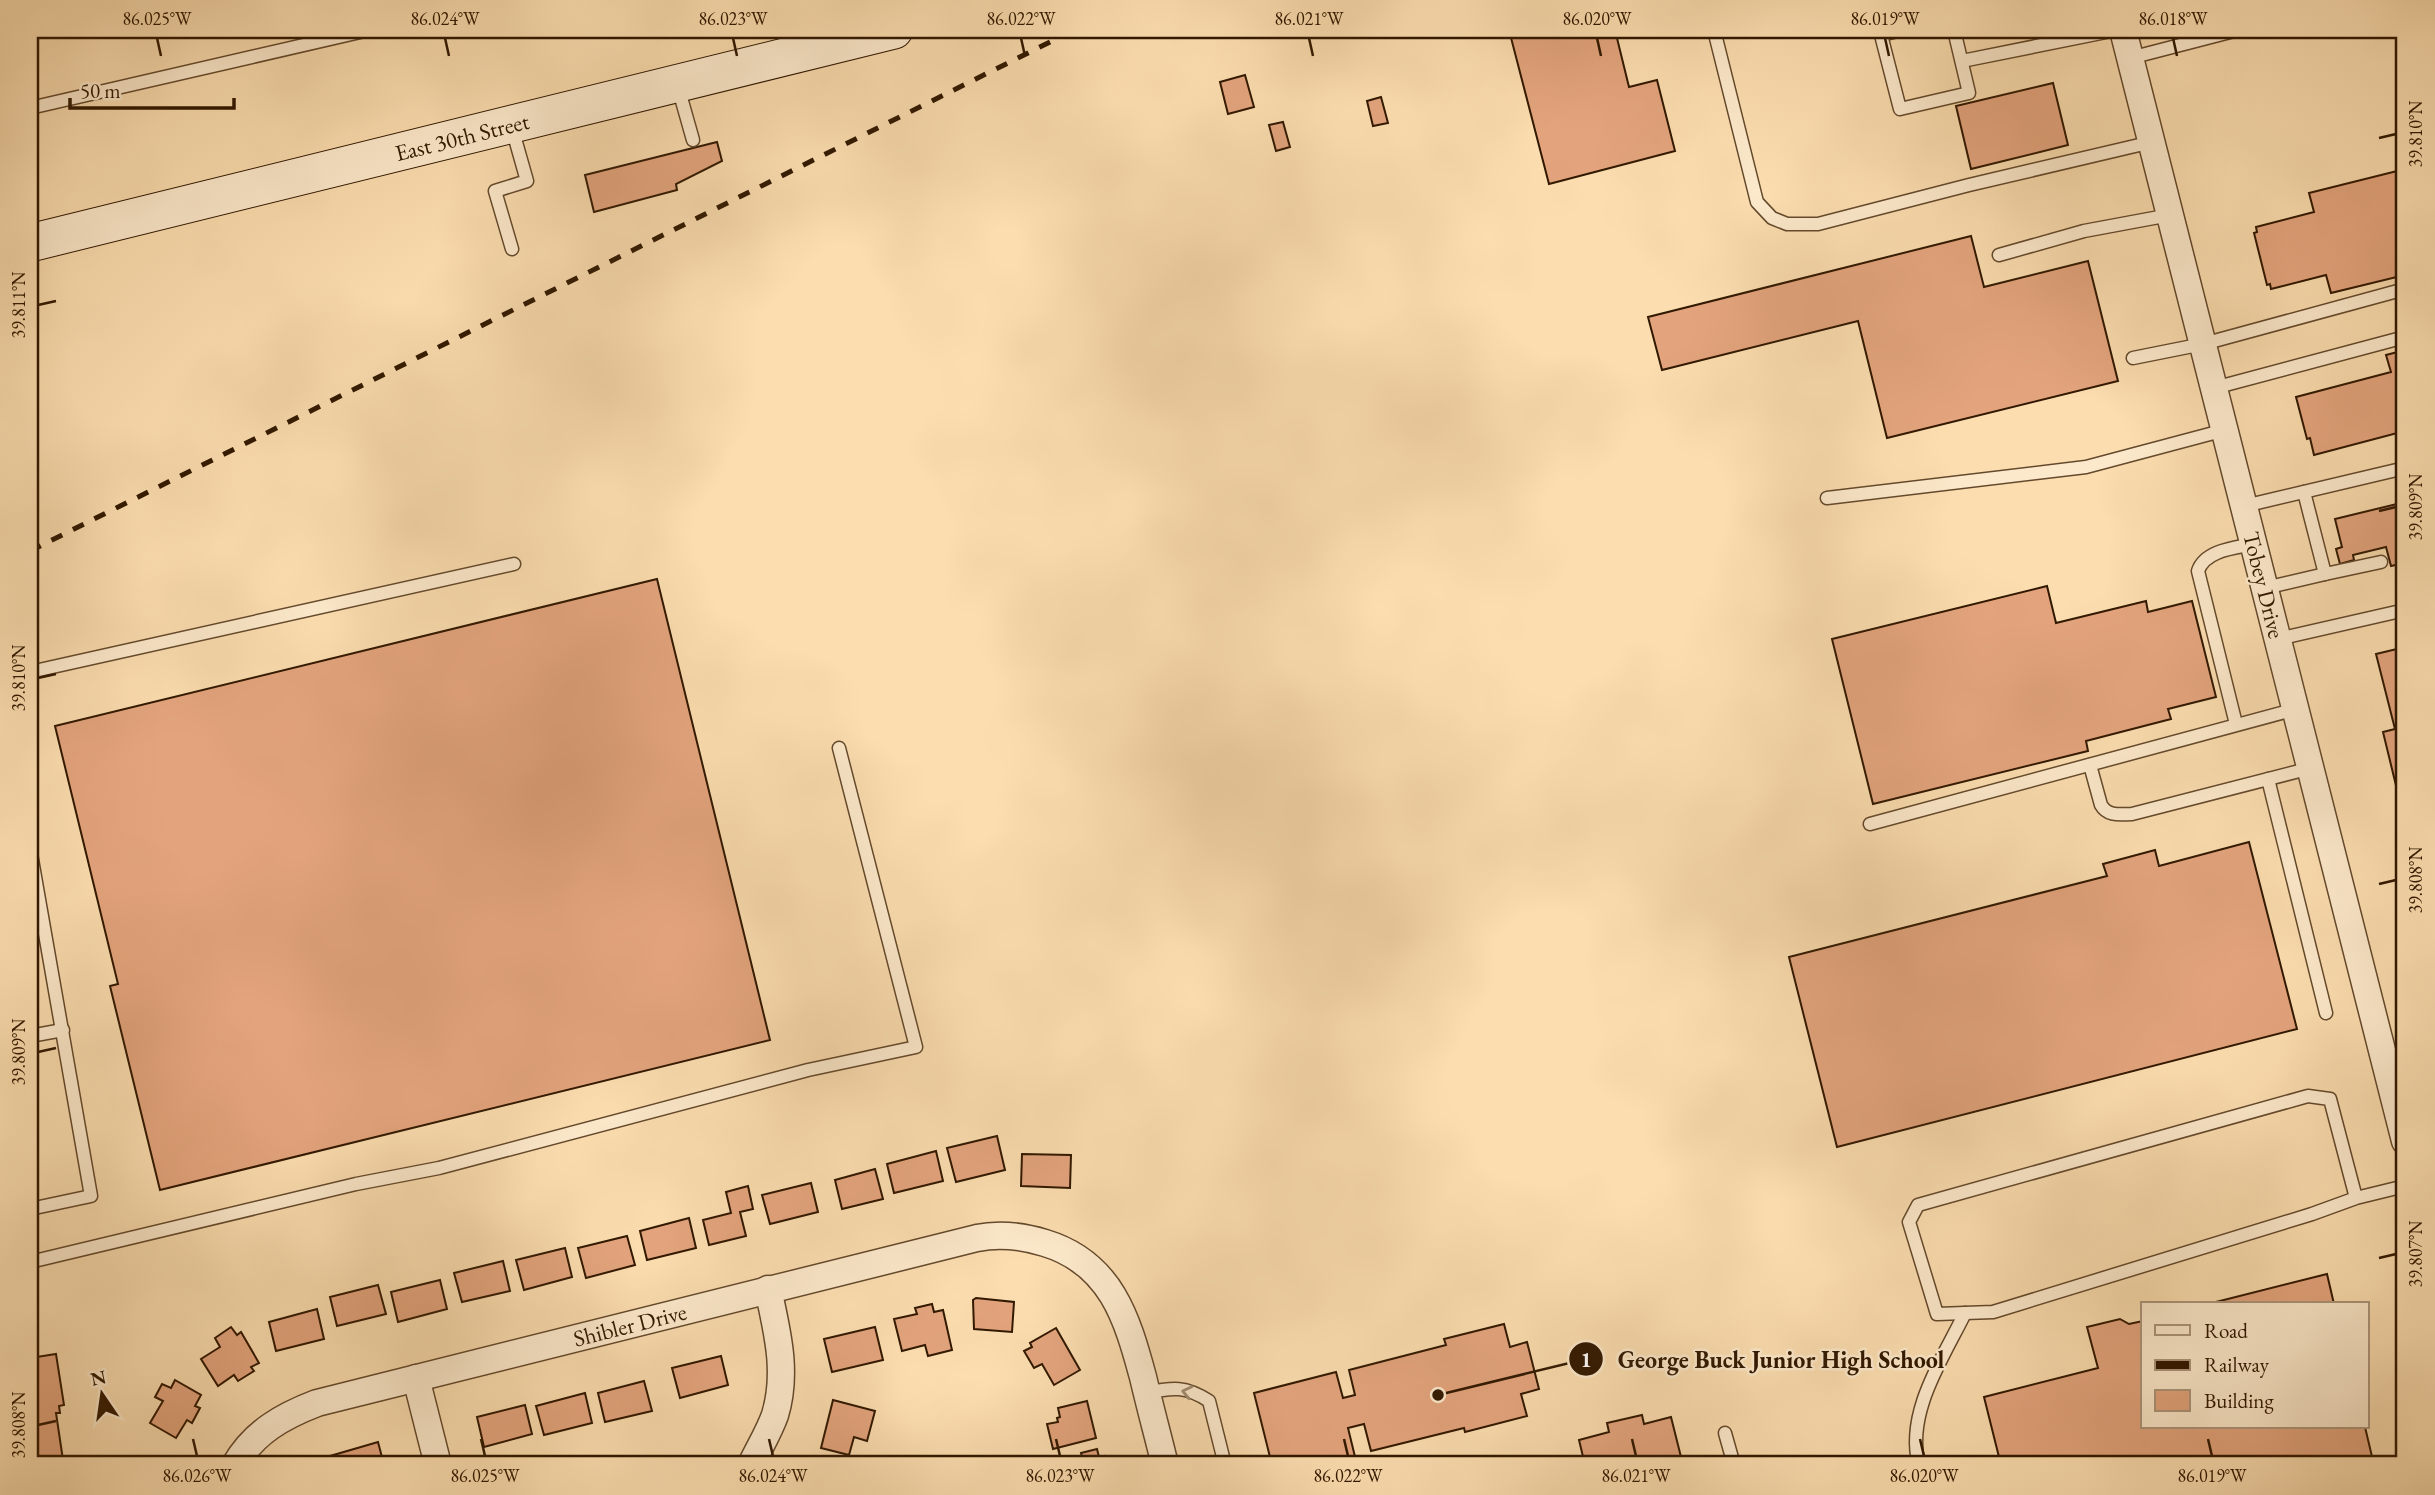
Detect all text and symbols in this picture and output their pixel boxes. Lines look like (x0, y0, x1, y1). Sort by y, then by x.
text: 86.025°W (122, 7, 192, 30)
text: 86.024°W (410, 7, 480, 30)
text: 86.023°W (698, 7, 768, 30)
text: 86.022°W (986, 7, 1056, 30)
text: 86.021°W (1274, 7, 1344, 30)
text: 86.020°W (1562, 7, 1632, 30)
text: 86.019°W (1850, 7, 1920, 30)
text: 86.018°W (2138, 7, 2208, 30)
scale bar (70, 66, 234, 110)
text: 50 m (80, 77, 121, 104)
text: 39.810°N (2404, 100, 2427, 167)
street label: East 30th Street (392, 106, 533, 168)
text: 39.811°N (7, 271, 30, 338)
text: 39.809°N (2404, 473, 2427, 540)
street label: Tobey Drive (2236, 528, 2292, 642)
text: 39.810°N (7, 644, 30, 711)
text: 39.808°N (2404, 846, 2427, 913)
text: 39.809°N (7, 1018, 30, 1085)
text: 39.807°N (2404, 1220, 2427, 1287)
street label: Shibler Drive (570, 1296, 690, 1354)
legend (2141, 1302, 2368, 1428)
text: Road (2204, 1317, 2248, 1344)
callout: George Buck Junior High School (1568, 1337, 1958, 1382)
text: George Buck Junior High School (1618, 1344, 1944, 1376)
text: 1 (1580, 1346, 1592, 1373)
text: Railway (2204, 1351, 2270, 1378)
north arrow (66, 1358, 136, 1428)
text: N (88, 1364, 109, 1392)
one-way arrow (1182, 1385, 1194, 1400)
text: Building (2204, 1387, 2274, 1414)
text: 39.808°N (7, 1391, 30, 1458)
text: 86.026°W (162, 1464, 232, 1487)
text: 86.025°W (450, 1464, 520, 1487)
text: 86.024°W (738, 1464, 808, 1487)
text: 86.023°W (1025, 1464, 1095, 1487)
text: 86.022°W (1313, 1464, 1383, 1487)
text: 86.021°W (1601, 1464, 1671, 1487)
text: 86.020°W (1889, 1464, 1959, 1487)
text: 86.019°W (2177, 1464, 2247, 1487)

